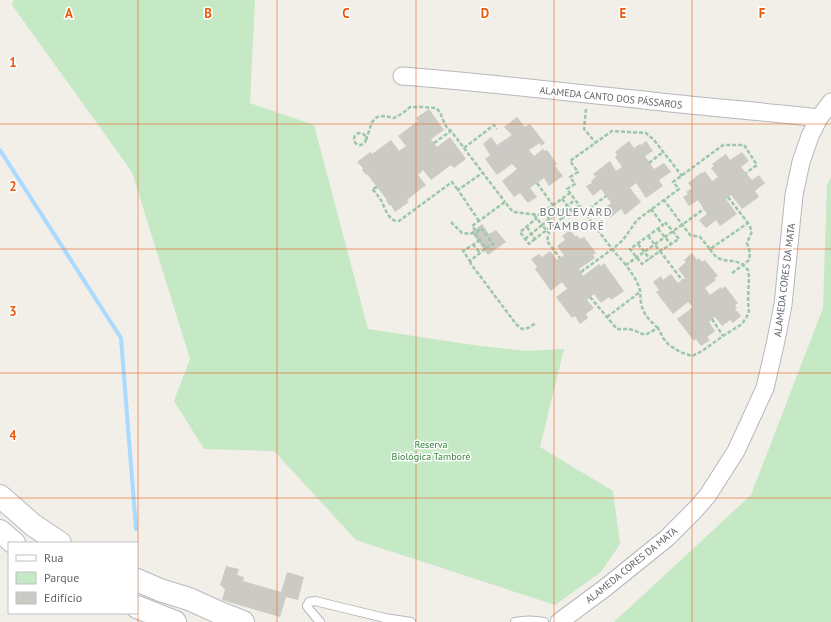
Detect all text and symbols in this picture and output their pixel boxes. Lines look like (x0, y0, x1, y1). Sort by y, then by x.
text: A (65, 5, 73, 22)
text: B (204, 5, 212, 22)
text: C (342, 5, 350, 22)
text: D (481, 5, 489, 22)
text: E (620, 5, 627, 22)
text: F (759, 5, 766, 22)
text: 1 (9, 54, 17, 71)
street label: ALAMEDA CANTO DOS PÁSSAROS (539, 84, 683, 111)
text: 2 (9, 178, 17, 195)
district label: BOULEVARD TAMBORÉ (540, 204, 612, 233)
street label: ALAMEDA CORES DA MATA (771, 222, 798, 338)
text: 3 (9, 303, 17, 320)
text: 4 (9, 427, 17, 444)
park label: Reserva Biológica Tamboré (392, 438, 470, 463)
street label: ALAMEDA CORES DA MATA (583, 524, 680, 606)
legend (8, 542, 138, 614)
text: Rua (44, 550, 63, 565)
text: Parque (44, 570, 79, 585)
text: Edifício (44, 590, 82, 605)

